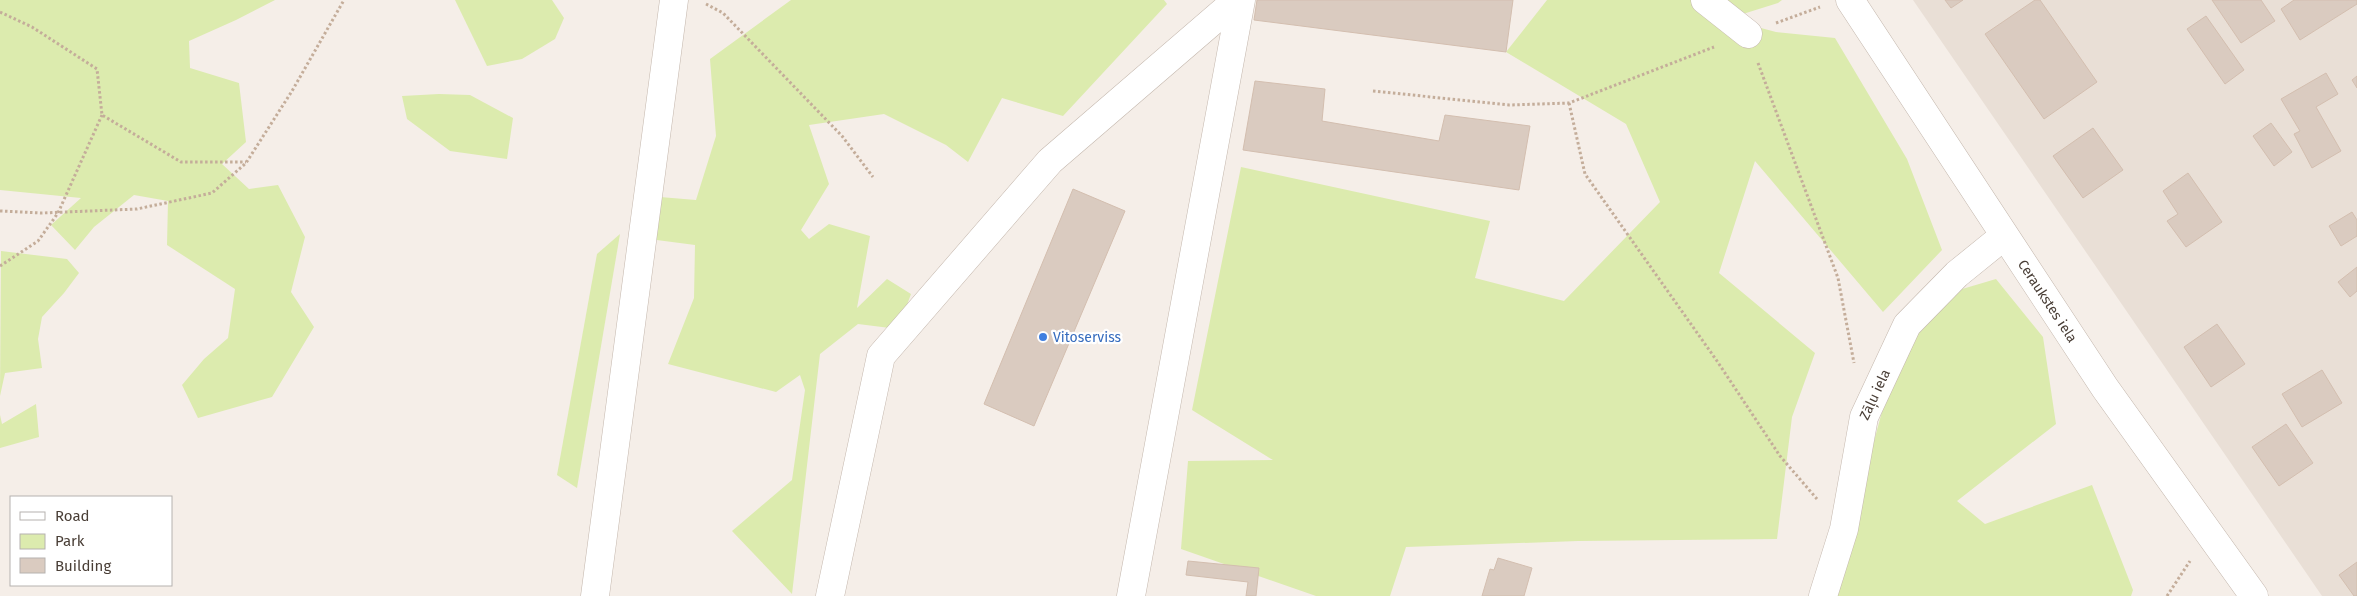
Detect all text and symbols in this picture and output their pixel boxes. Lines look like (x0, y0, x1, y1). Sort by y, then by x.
street label: Ceraukstes iela (2014, 257, 2081, 346)
place label: Vitoserviss (1053, 329, 1122, 346)
marker: Vitoserviss (1037, 331, 1049, 343)
street label: Zāļu iela (1856, 366, 1894, 423)
legend (10, 496, 172, 586)
text: Road (55, 507, 90, 525)
text: Park (55, 532, 85, 550)
text: Building (55, 557, 111, 575)

